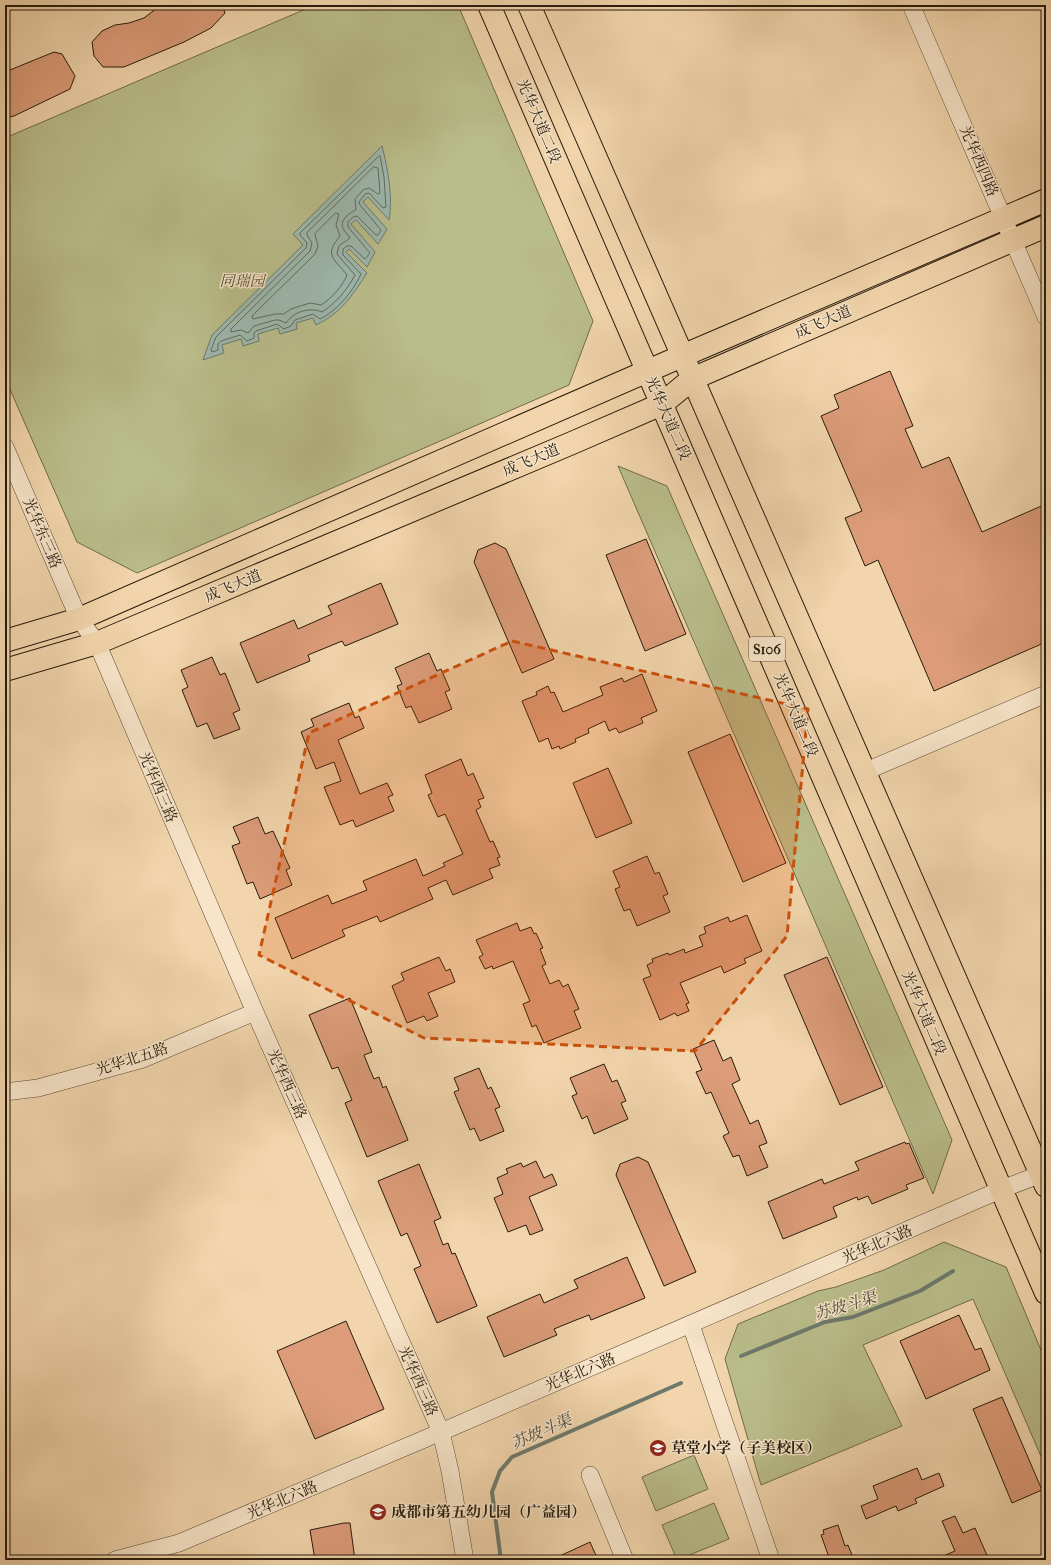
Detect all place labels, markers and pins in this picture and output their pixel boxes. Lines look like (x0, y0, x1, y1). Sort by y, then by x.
school or university icon: 草堂小学（子美校区） (648, 1438, 668, 1458)
place label: 草堂小学（子美校区） (671, 1439, 821, 1457)
school or university icon: 成都市第五幼儿园（广益园） (368, 1502, 388, 1522)
place label: 成都市第五幼儿园（广益园） (391, 1503, 586, 1521)

